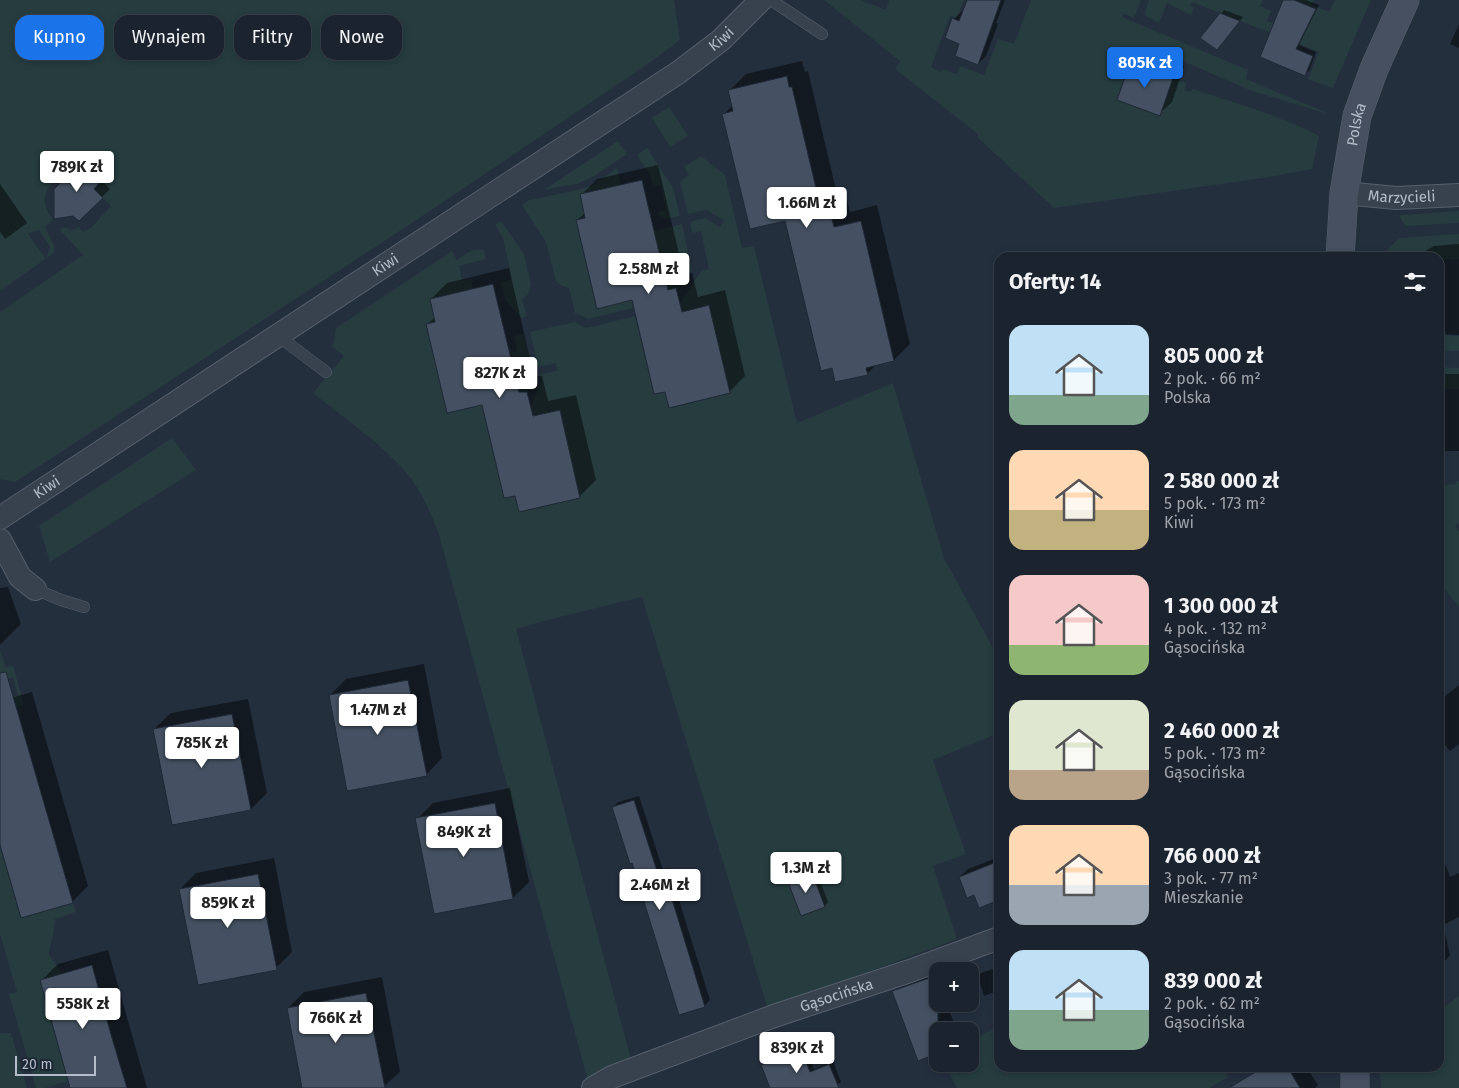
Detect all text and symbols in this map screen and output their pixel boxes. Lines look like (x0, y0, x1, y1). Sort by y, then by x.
chip: Kupno (15, 15, 104, 60)
chip: Wynajem (114, 15, 224, 60)
chip: Filtry (234, 15, 311, 60)
chip: Nowe (321, 15, 402, 60)
street label: Kiwi (705, 23, 738, 55)
pin: 805K zł (1099, 46, 1191, 89)
text: 805K zł (1118, 53, 1172, 72)
street label: Polska (1343, 100, 1370, 147)
pin: 789K zł (31, 150, 123, 193)
text: 789K zł (51, 157, 103, 176)
pin: 1.66M zł (755, 186, 859, 229)
street label: Marzycieli (1367, 186, 1436, 207)
text: 1.66M zł (778, 193, 836, 212)
street label: Kiwi (369, 250, 402, 280)
pin: 2.58M zł (597, 252, 701, 295)
text: 2.58M zł (619, 259, 679, 278)
icon: filters (1401, 268, 1429, 296)
text: Oferty: 14 (1009, 269, 1101, 295)
text: 805 000 zł (1164, 343, 1263, 369)
icon: home (1049, 345, 1109, 405)
pin: 827K zł (454, 356, 546, 399)
text: 827K zł (474, 363, 526, 382)
text: 2 pok. · 66 m² (1164, 369, 1261, 388)
text: Polska (1164, 388, 1211, 407)
text: 2 580 000 zł (1164, 468, 1279, 494)
icon: home (1049, 470, 1109, 530)
street label: Kiwi (30, 472, 63, 502)
text: 5 pok. · 173 m² (1164, 494, 1266, 513)
text: Kiwi (1164, 513, 1194, 532)
text: 1 300 000 zł (1164, 593, 1278, 619)
icon: home (1049, 595, 1109, 655)
text: 4 pok. · 132 m² (1164, 619, 1267, 638)
text: Gąsocińska (1164, 638, 1245, 657)
pin: 1.47M zł (326, 694, 430, 736)
text: 1.47M zł (350, 700, 406, 719)
text: 2 460 000 zł (1164, 718, 1280, 744)
icon: home (1049, 720, 1109, 780)
pin: 785K zł (156, 726, 248, 769)
text: 785K zł (176, 733, 228, 752)
text: 5 pok. · 173 m² (1164, 744, 1266, 763)
text: Gąsocińska (1164, 763, 1245, 782)
pin: 849K zł (418, 816, 510, 858)
text: 849K zł (437, 822, 491, 841)
text: 766 000 zł (1164, 843, 1261, 869)
icon: home (1049, 845, 1109, 905)
pin: 1.3M zł (760, 852, 852, 894)
text: 1.3M zł (781, 858, 831, 877)
pin: 2.46M zł (608, 868, 712, 911)
text: 3 pok. · 77 m² (1164, 869, 1258, 888)
text: 2.46M zł (630, 875, 690, 894)
pin: 859K zł (182, 886, 274, 929)
text: Mieszkanie (1164, 888, 1243, 907)
text: 859K zł (201, 893, 255, 912)
map controls (929, 962, 979, 1072)
button: + (929, 962, 979, 1012)
text: 839 000 zł (1164, 968, 1262, 994)
icon: home (1049, 970, 1109, 1030)
street label: Gąsocińska (798, 975, 876, 1016)
pin: 558K zł (37, 988, 129, 1030)
text: 558K zł (56, 994, 110, 1013)
text: 2 pok. · 62 m² (1164, 994, 1260, 1013)
pin: 766K zł (290, 1002, 382, 1044)
text: 766K zł (310, 1008, 362, 1027)
text: Gąsocińska (1164, 1013, 1245, 1032)
button: − (929, 1022, 979, 1072)
pin: 839K zł (751, 1032, 843, 1074)
text: 839K zł (770, 1038, 824, 1057)
scale bar (15, 1053, 96, 1076)
text: 20 m (22, 1056, 52, 1073)

